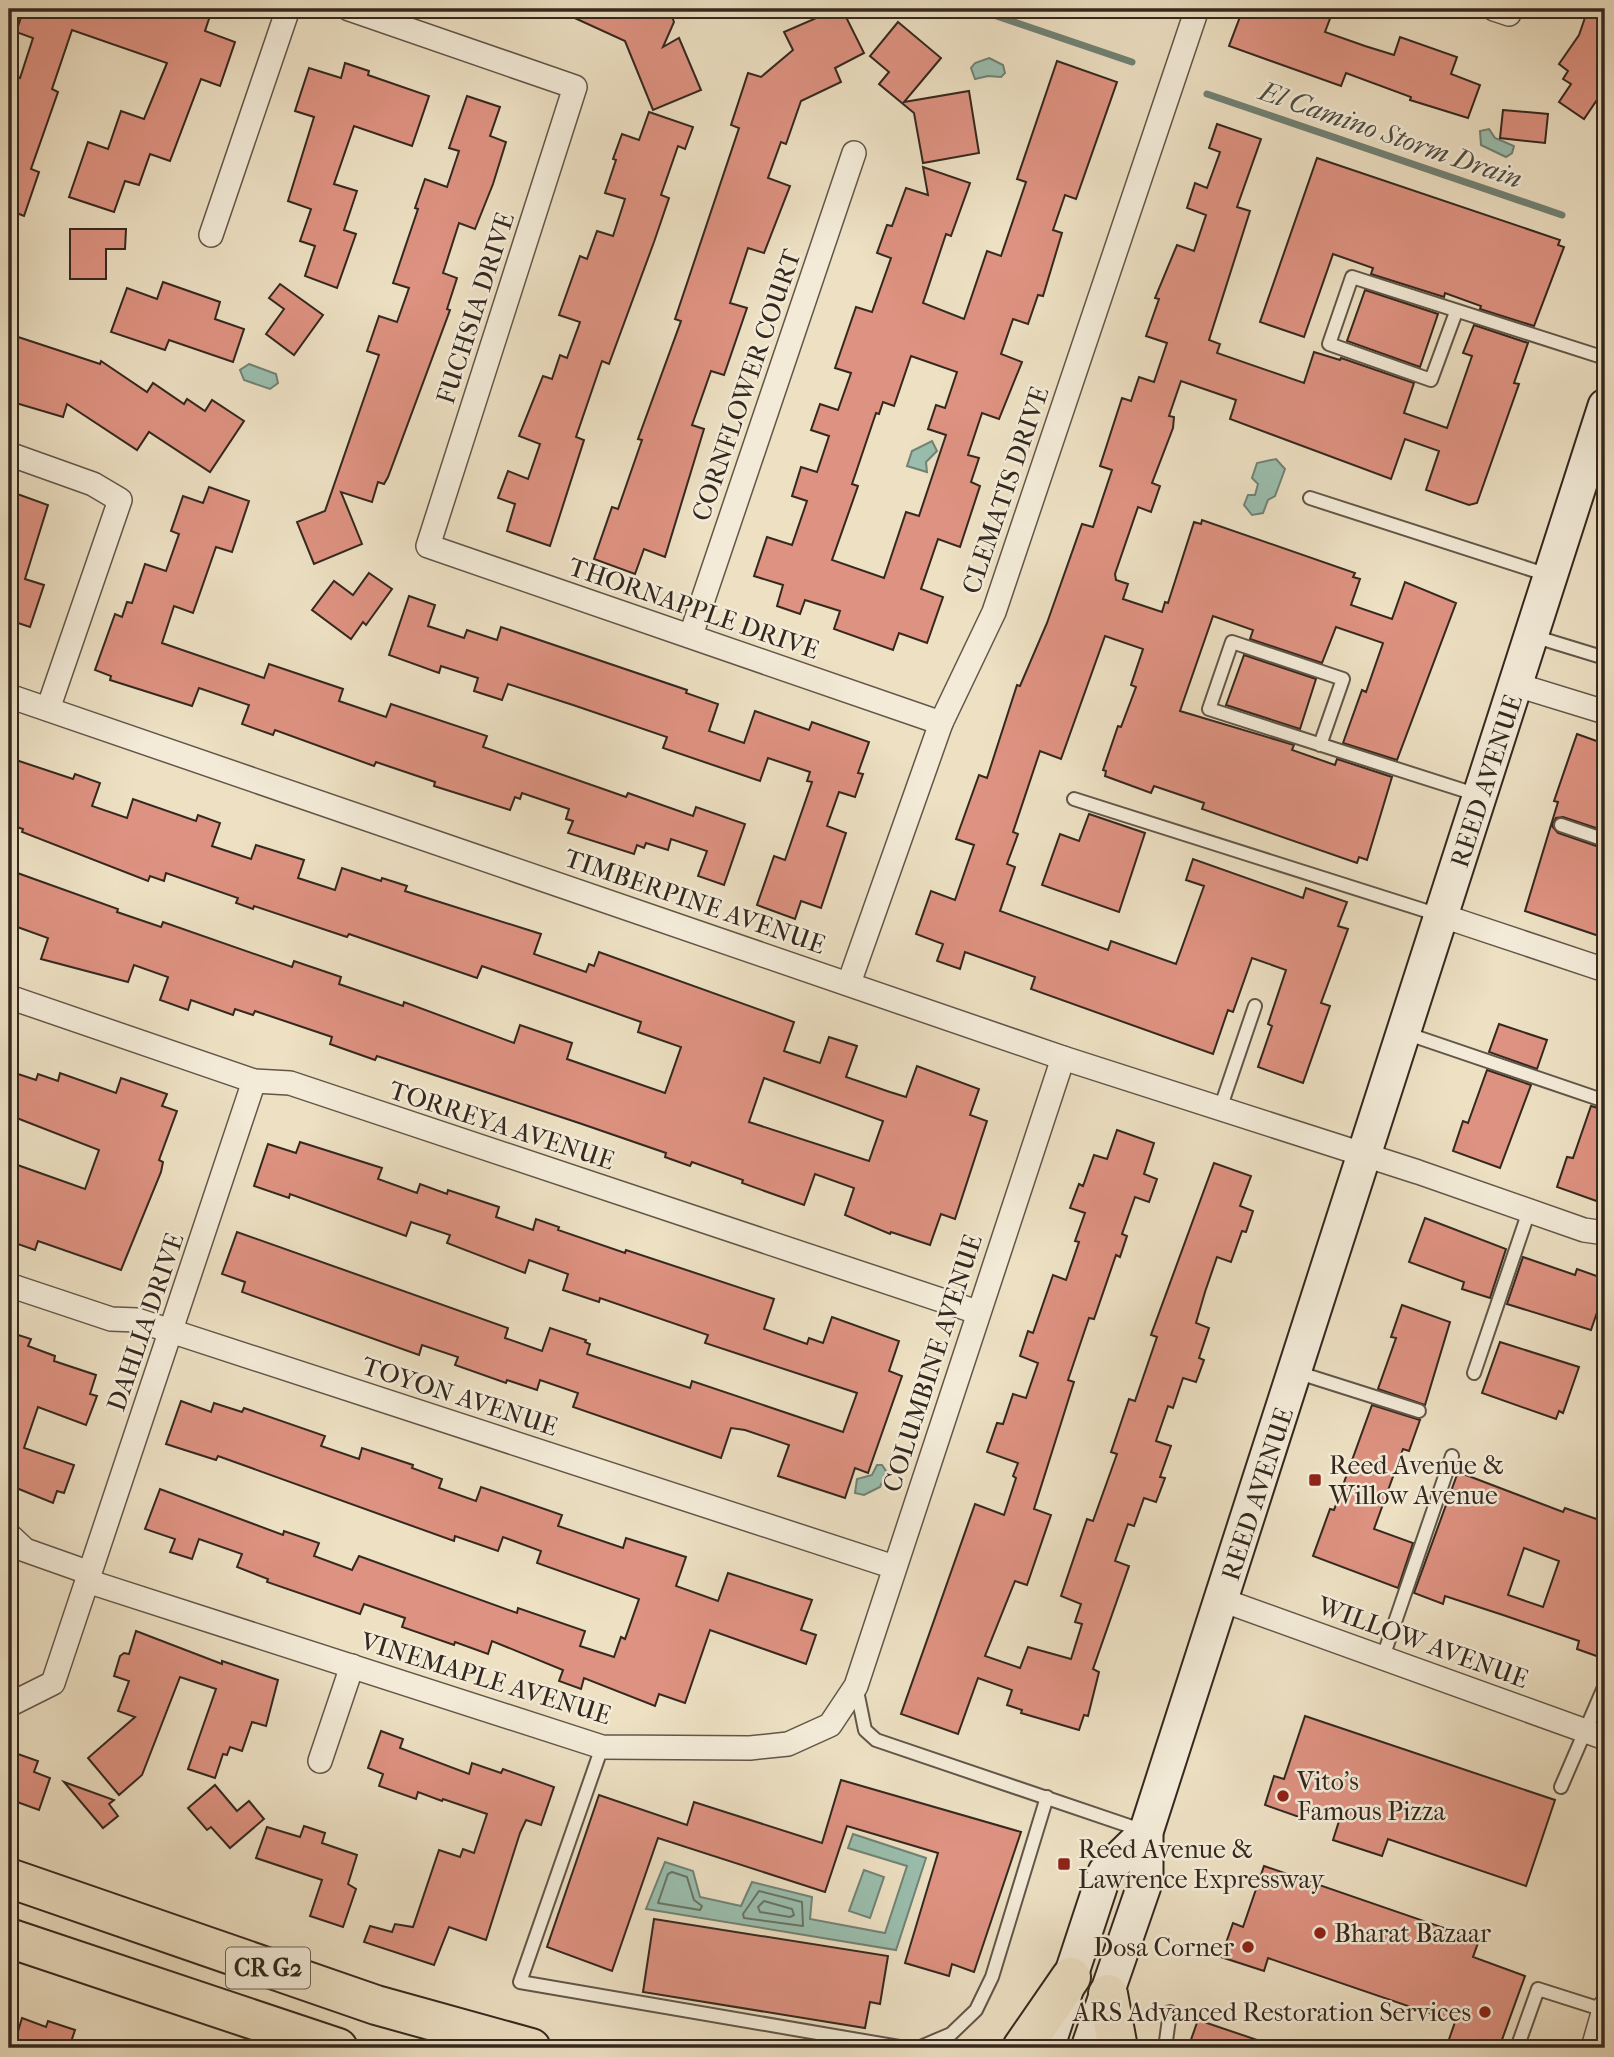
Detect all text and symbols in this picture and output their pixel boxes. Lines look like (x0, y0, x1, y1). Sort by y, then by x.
water label: El Camino Storm Drain (1253, 73, 1527, 195)
street label: FUCHSIA DRIVE (430, 208, 521, 408)
street label: CORNFLOWER COURT (685, 245, 808, 525)
street label: CLEMATIS DRIVE (955, 382, 1056, 598)
street label: THORNAPPLE DRIVE (565, 551, 823, 666)
street label: REED AVENUE (1444, 691, 1529, 871)
street label: TIMBERPINE AVENUE (560, 842, 829, 961)
street label: TORREYA AVENUE (385, 1074, 618, 1177)
street label: DAHLIA DRIVE (100, 1229, 190, 1415)
street label: COLUMBINE AVENUE (876, 1230, 989, 1496)
street label: TOYON AVENUE (358, 1350, 562, 1443)
street label: REED AVENUE (1215, 1404, 1300, 1584)
place label: Reed Avenue & Willow Avenue (1328, 1450, 1504, 1511)
marker: Reed Avenue & Willow Avenue (1307, 1472, 1323, 1488)
street label: WILLOW AVENUE (1312, 1590, 1532, 1695)
street label: VINEMAPLE AVENUE (356, 1625, 615, 1731)
place label: Vito's Famous Pizza (1296, 1766, 1447, 1827)
marker: Vito's Famous Pizza (1275, 1788, 1291, 1804)
place label: Reed Avenue & Lawrence Expressway (1078, 1834, 1325, 1895)
marker: Reed Avenue & Lawrence Expressway (1056, 1856, 1072, 1872)
place label: Bharat Bazaar (1334, 1918, 1491, 1949)
marker: Bharat Bazaar (1312, 1925, 1328, 1941)
place label: Dosa Corner (1093, 1932, 1234, 1963)
marker: Dosa Corner (1240, 1939, 1256, 1955)
road number: CR G2 (226, 1948, 310, 1989)
place label: ARS Advanced Restoration Services (1072, 1997, 1471, 2028)
marker: ARS Advanced Restoration Services (1477, 2004, 1493, 2020)

